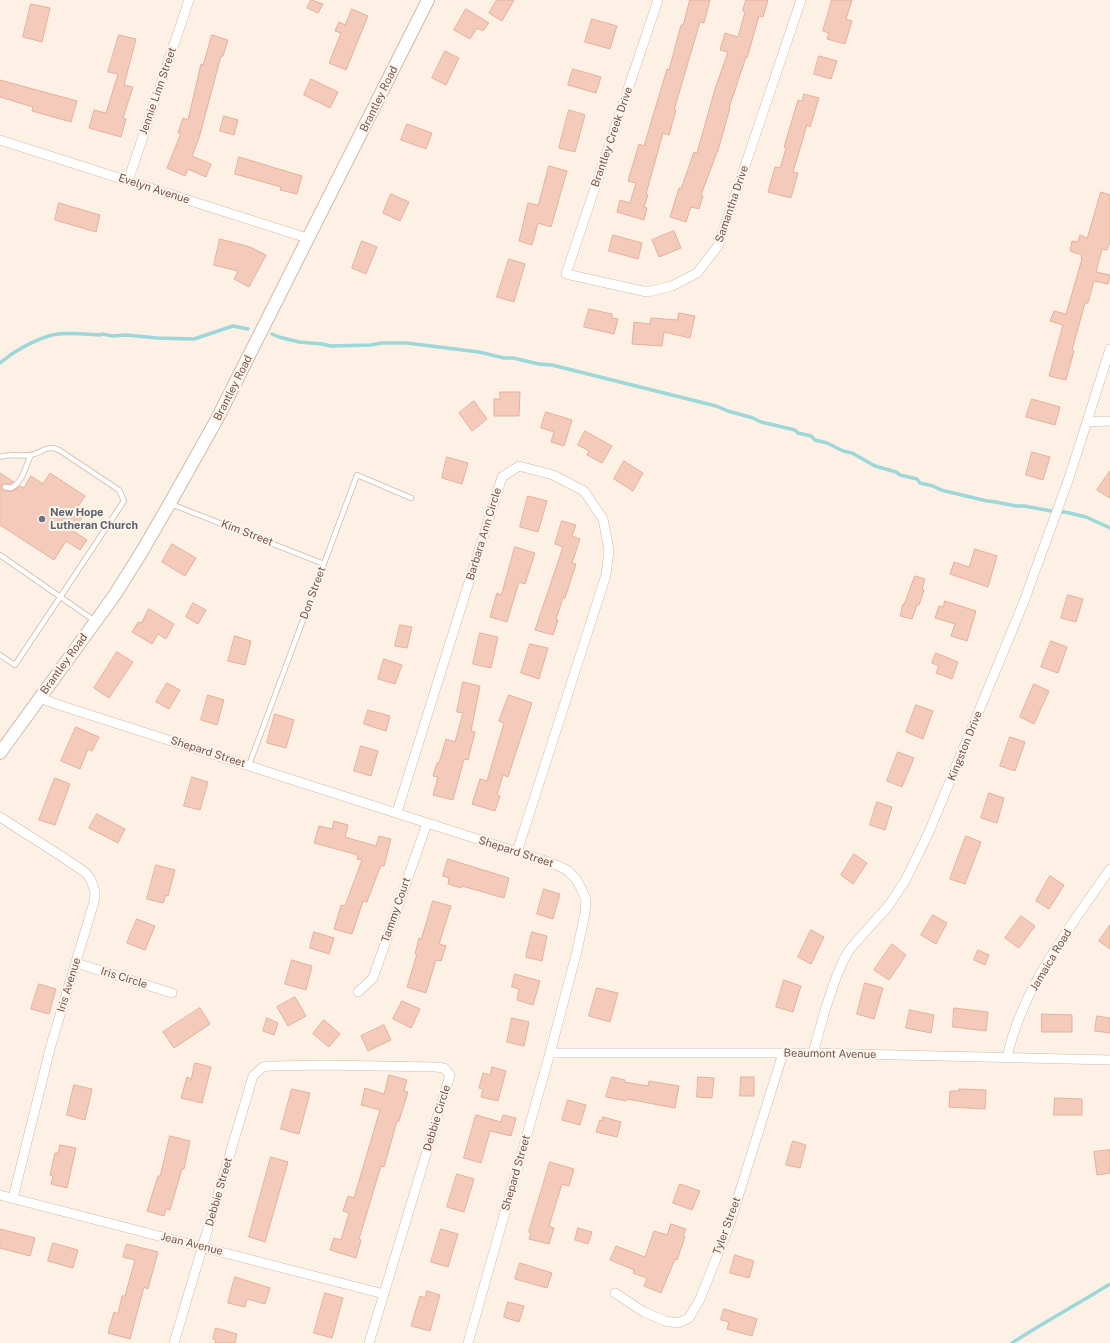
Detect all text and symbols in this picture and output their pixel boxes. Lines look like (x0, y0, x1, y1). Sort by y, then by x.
street label: Jennie Linn Street (137, 46, 179, 136)
street label: Brantley Road (357, 64, 401, 134)
street label: Brantley Creek Drive (589, 85, 635, 189)
street label: Samantha Drive (713, 164, 751, 244)
street label: Evelyn Avenue (117, 171, 191, 207)
street label: Brantley Road (211, 353, 255, 423)
street label: Barbara Ann Circle (464, 486, 504, 582)
place label: New Hope Lutheran Church (50, 506, 138, 532)
marker: New Hope Lutheran Church (37, 514, 47, 524)
street label: Kim Street (219, 517, 275, 549)
street label: Don Street (297, 565, 329, 621)
street label: Brantley Road (38, 631, 90, 697)
street label: Kingston Drive (945, 709, 985, 783)
street label: Shepard Street (169, 734, 247, 770)
street label: Shepard Street (477, 834, 555, 870)
street label: Tammy Court (379, 876, 413, 944)
street label: Jamaica Road (1027, 927, 1075, 993)
street label: Iris Avenue (54, 956, 84, 1014)
street label: Iris Circle (99, 965, 149, 991)
street label: Beaumont Avenue (784, 1047, 876, 1061)
street label: Debbie Circle (421, 1083, 453, 1153)
street label: Shepard Street (499, 1134, 533, 1212)
street label: Debbie Street (203, 1156, 235, 1228)
street label: Tyler Street (710, 1195, 744, 1257)
street label: Jean Avenue (160, 1230, 224, 1258)

